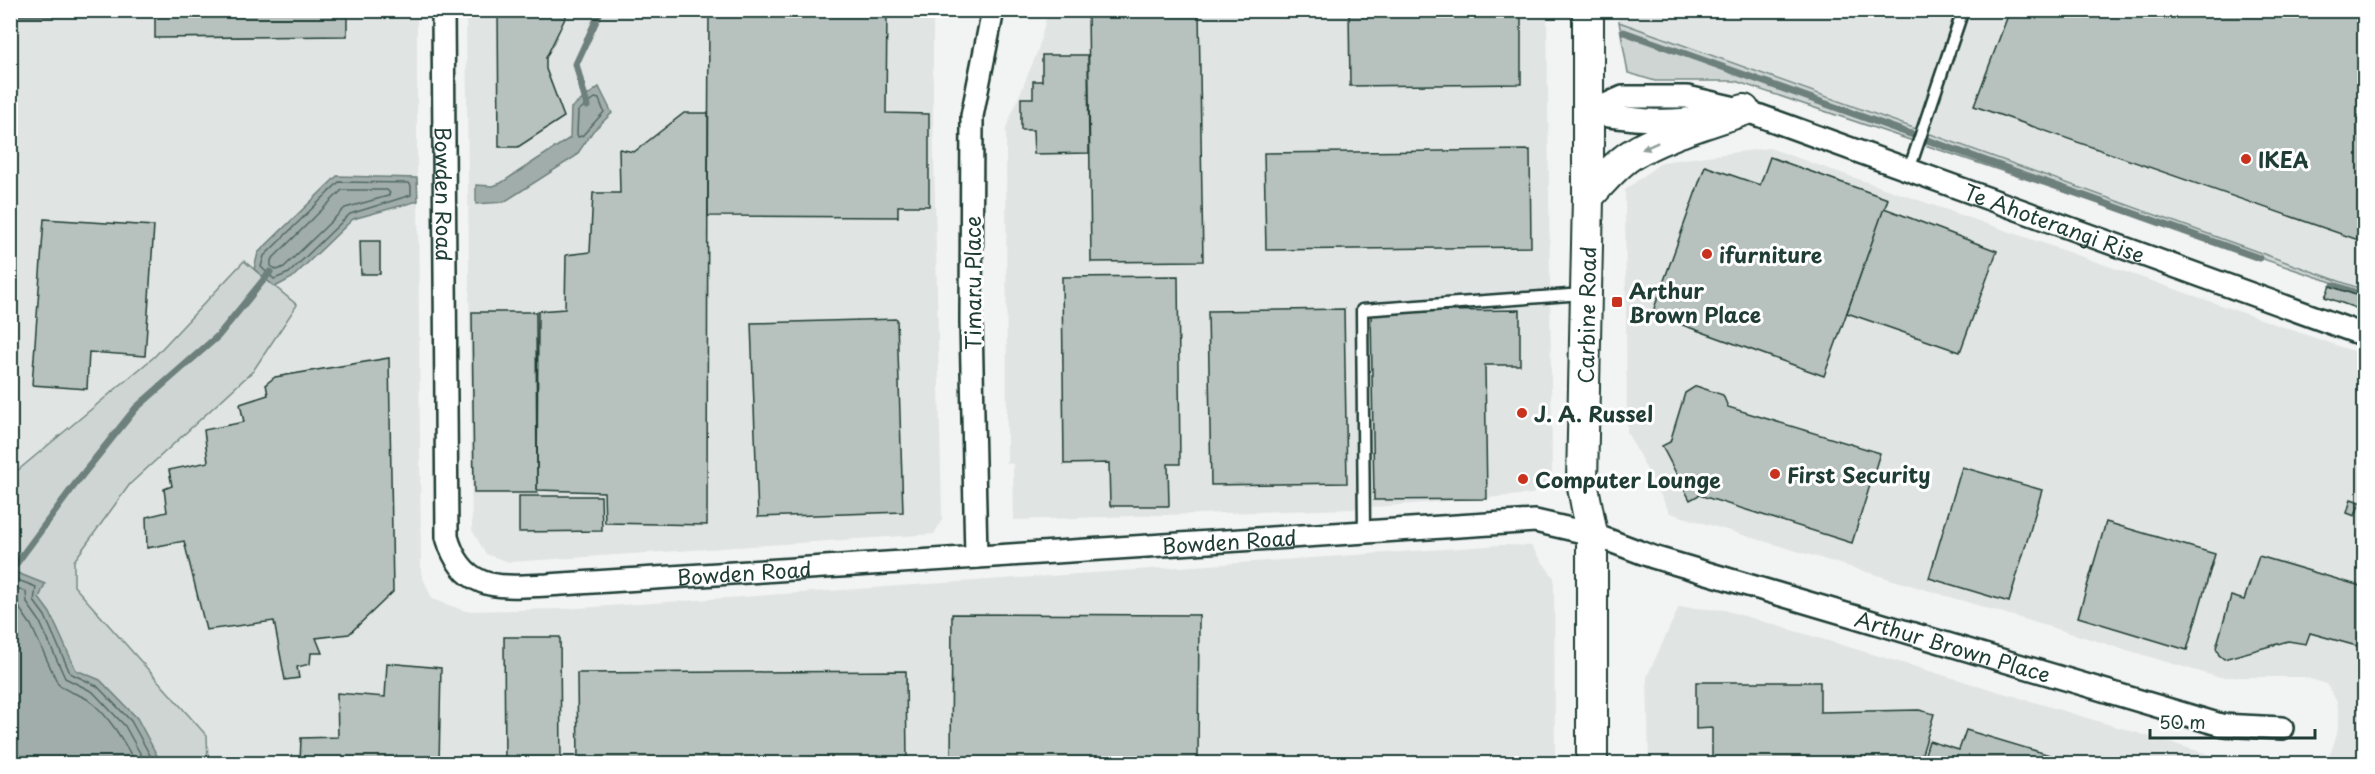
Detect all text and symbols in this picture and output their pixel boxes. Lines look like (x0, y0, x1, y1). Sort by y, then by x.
street label: Bowden Road (428, 126, 461, 262)
one-way arrow (1641, 142, 1659, 152)
place label: IKEA (2258, 143, 2309, 175)
marker: IKEA (2239, 152, 2253, 166)
street label: Te Ahoterangi Rise (1959, 175, 2149, 270)
street label: Timaru Place (956, 216, 988, 350)
place label: ifurniture (1719, 238, 1822, 270)
street label: Carbine Road (1569, 246, 1603, 384)
marker: ifurniture (1700, 247, 1714, 261)
place label: Arthur Brown Place (1629, 274, 1761, 330)
marker: Arthur Brown Place (1610, 295, 1624, 309)
place label: J. A. Russel (1534, 397, 1653, 429)
marker: J. A. Russel (1515, 406, 1529, 420)
place label: First Security (1787, 458, 1930, 490)
place label: Computer Lounge (1535, 463, 1721, 495)
marker: First Security (1768, 467, 1782, 481)
marker: Computer Lounge (1516, 472, 1530, 486)
street label: Bowden Road (1161, 520, 1298, 561)
street label: Bowden Road (676, 552, 813, 593)
street label: Arthur Brown Place (1851, 602, 2055, 690)
scale bar (2150, 702, 2315, 740)
text: 50 m (2159, 708, 2206, 735)

